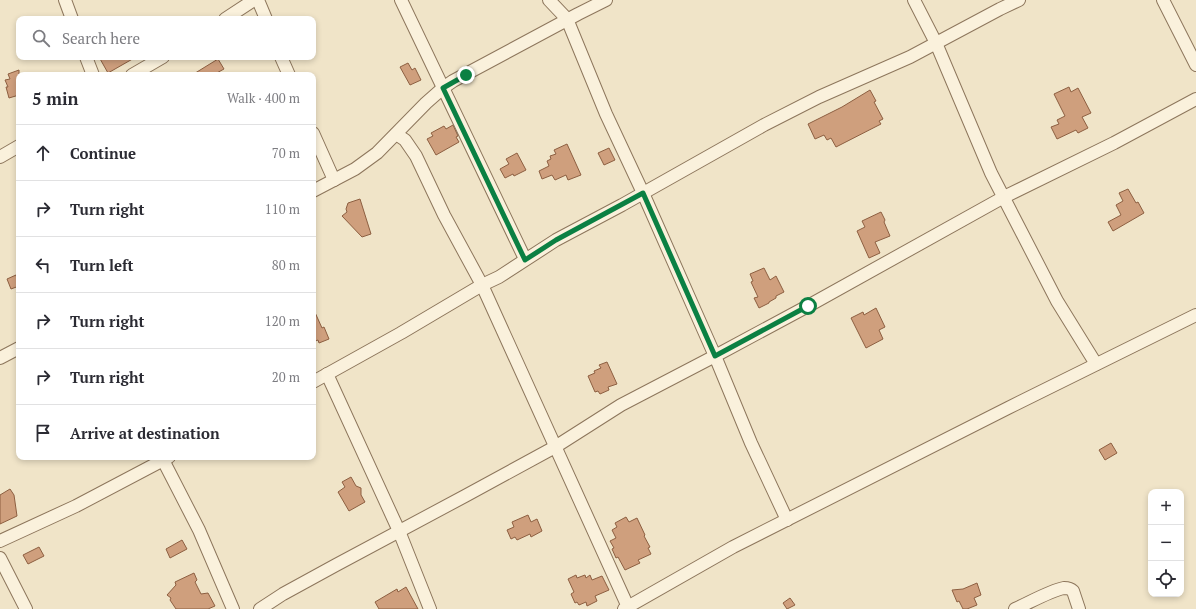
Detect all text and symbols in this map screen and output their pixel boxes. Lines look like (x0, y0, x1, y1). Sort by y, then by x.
search box (16, 16, 316, 60)
icon: search (30, 27, 52, 49)
text: Search here (62, 28, 140, 48)
route end (457, 66, 475, 84)
text: 5 min (32, 87, 79, 110)
text: Walk · 400 m (227, 89, 300, 107)
icon: ahead (32, 142, 54, 164)
text: Continue (70, 143, 136, 163)
text: 70 m (272, 144, 300, 162)
icon: right (32, 198, 54, 220)
text: Turn right (70, 199, 145, 219)
text: 110 m (265, 200, 300, 218)
icon: left (32, 254, 54, 276)
text: Turn left (70, 255, 134, 275)
text: 80 m (272, 256, 300, 274)
route start (799, 297, 817, 315)
icon: right (32, 310, 54, 332)
text: Turn right (70, 311, 145, 331)
text: 120 m (265, 312, 300, 330)
icon: right (32, 366, 54, 388)
text: Turn right (70, 367, 145, 387)
text: 20 m (272, 368, 300, 386)
icon: arrive (32, 422, 54, 444)
text: Arrive at destination (70, 423, 220, 443)
map controls (1148, 489, 1184, 597)
button: + (1148, 489, 1184, 525)
button: − (1148, 525, 1184, 561)
button: locate (1148, 561, 1184, 597)

